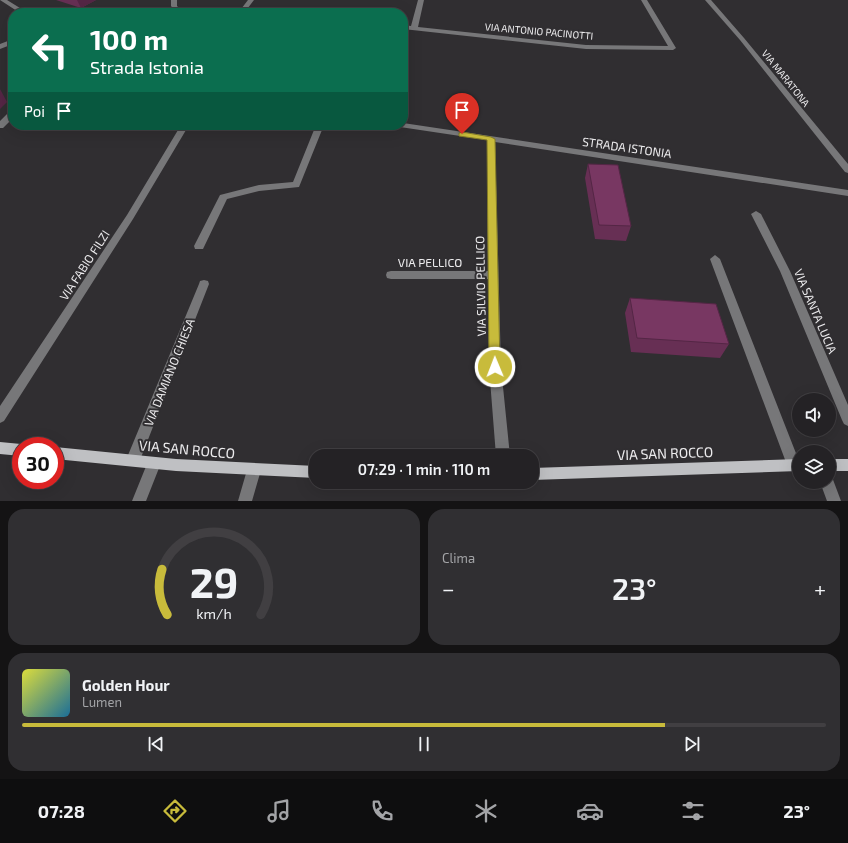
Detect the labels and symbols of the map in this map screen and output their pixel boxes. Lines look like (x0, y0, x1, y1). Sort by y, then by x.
street label: VIA ANTONIO PACINOTTI (484, 20, 594, 42)
street label: VIA MARATONA (760, 47, 813, 109)
pin (445, 93, 479, 134)
street label: STRADA ISTONIA (581, 134, 673, 160)
street label: VIA FABIO FILZI (56, 227, 112, 303)
street label: VIA SILVIO PELLICO (472, 236, 488, 336)
street label: VIA PELLICO (398, 255, 462, 269)
street label: VIA SANTA LUCIA (792, 267, 840, 356)
street label: VIA DAMIANO CHIESA (141, 316, 197, 428)
position arrow (474, 346, 516, 388)
street label: VIA SAN ROCCO (138, 436, 236, 462)
speed limit sign: 30 (12, 437, 64, 489)
street label: VIA SAN ROCCO (617, 443, 713, 463)

